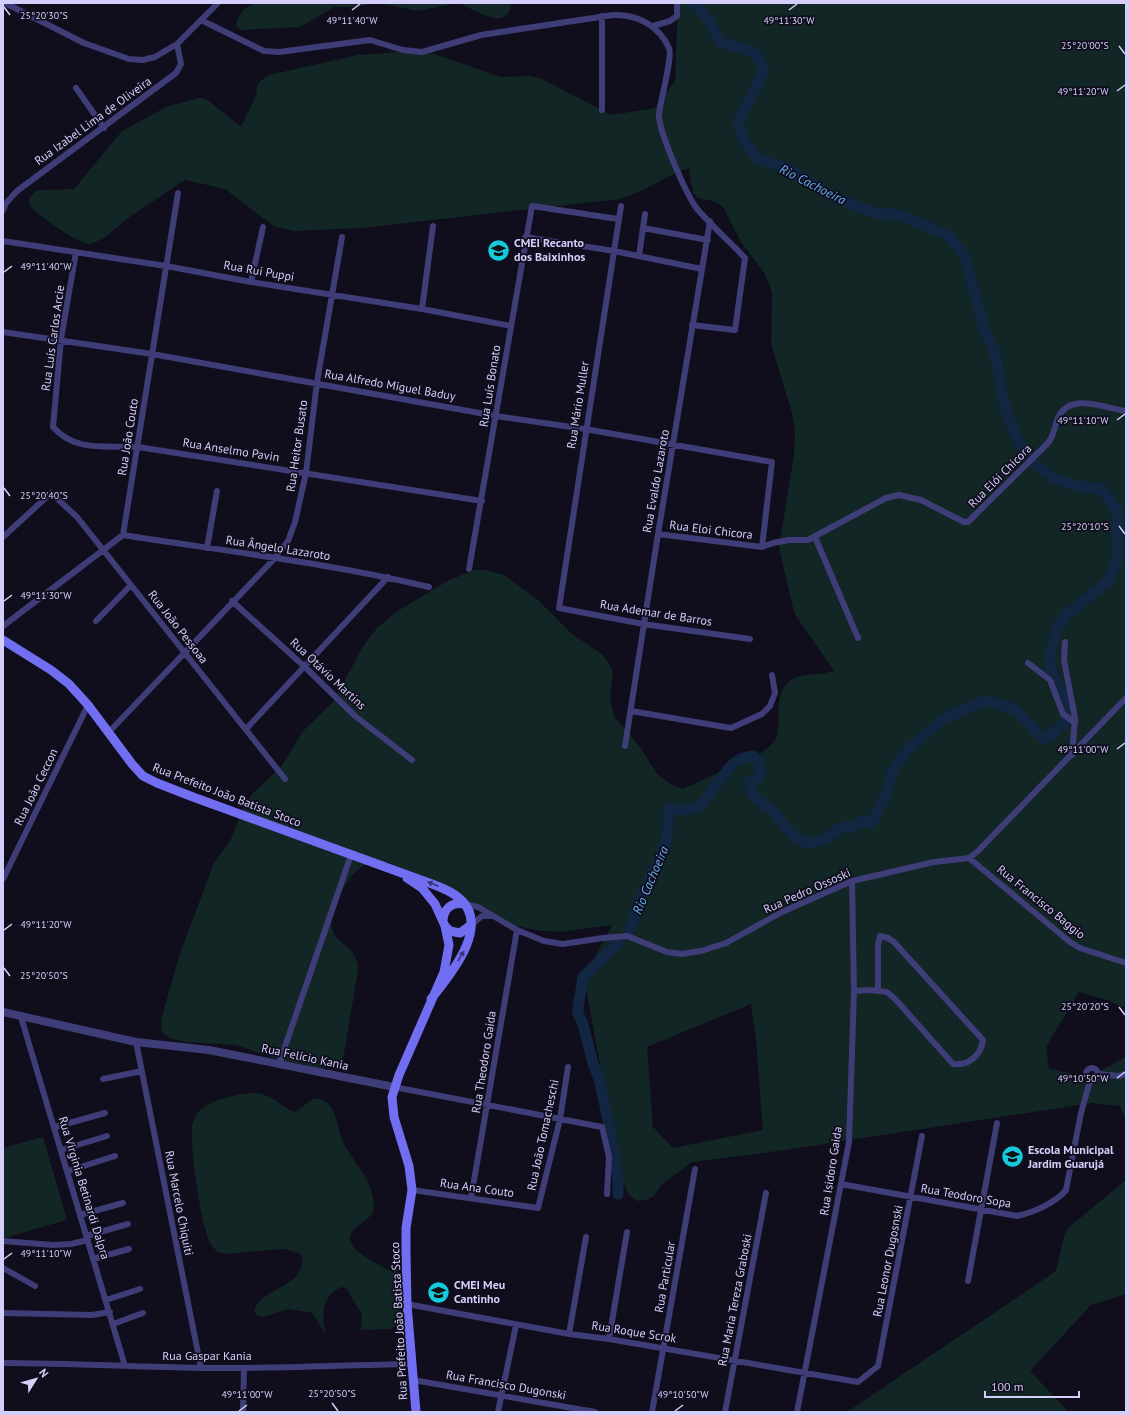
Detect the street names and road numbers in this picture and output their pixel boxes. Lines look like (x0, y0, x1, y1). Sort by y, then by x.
street label: Rua Izabel Lima de Oliveira (31, 73, 154, 168)
street label: Rua Rui Puppi (223, 257, 296, 284)
street label: Rua Luís Carlos Arcie (38, 284, 67, 392)
street label: Rua Luís Bonato (476, 344, 503, 428)
street label: Rua Mário Muller (563, 360, 592, 450)
street label: Rua Alfredo Miguel Baduy (323, 366, 457, 403)
street label: Rua João Couto (114, 397, 141, 477)
street label: Rua Heitor Busato (283, 399, 310, 493)
street label: Rua Evaldo Lazaroto (639, 428, 672, 534)
street label: Rua Anselmo Pavin (182, 434, 280, 465)
street label: Rua Elói Chicora (965, 441, 1035, 511)
street label: Rua Eloi Chicora (669, 517, 754, 542)
street label: Rua Ângelo Lazaroto (225, 532, 331, 563)
street label: Rua João Pessoaa (145, 587, 212, 666)
street label: Rua Ademar de Barros (599, 596, 713, 629)
street label: Rua Otávio Martins (287, 635, 369, 713)
street label: Rua João Ceccon (10, 746, 61, 828)
street label: Rua Prefeito João Batista Stoco (151, 759, 304, 830)
street label: Rua Francisco Baggio (994, 861, 1089, 942)
street label: Rua Pedro Ossoski (761, 865, 853, 917)
street label: Rua Theodoro Gaida (468, 1010, 499, 1114)
street label: Rua Felício Kania (260, 1040, 350, 1073)
street label: Rua João Tomacheschi (523, 1078, 562, 1192)
street label: Rua Virginia Betinardi Dalpra (56, 1115, 113, 1261)
street label: Rua Isidoro Gaida (816, 1125, 845, 1217)
street label: Rua Marcelo Chiquiti (162, 1149, 197, 1257)
street label: Rua Ana Couto (439, 1175, 515, 1200)
street label: Rua Teodoro Sopa (920, 1180, 1013, 1211)
street label: Rua Leonor Dugosnski (869, 1204, 906, 1318)
street label: Rua Maria Tereza Graboski (714, 1233, 755, 1367)
street label: Rua Particular (651, 1240, 678, 1314)
street label: Rua Prefeito João Batista Stoco (387, 1242, 410, 1400)
street label: Rua Roque Scrok (590, 1317, 678, 1346)
street label: Rua Gaspar Kania (162, 1348, 252, 1363)
street label: Rua Francisco Dugonski (445, 1367, 567, 1402)

